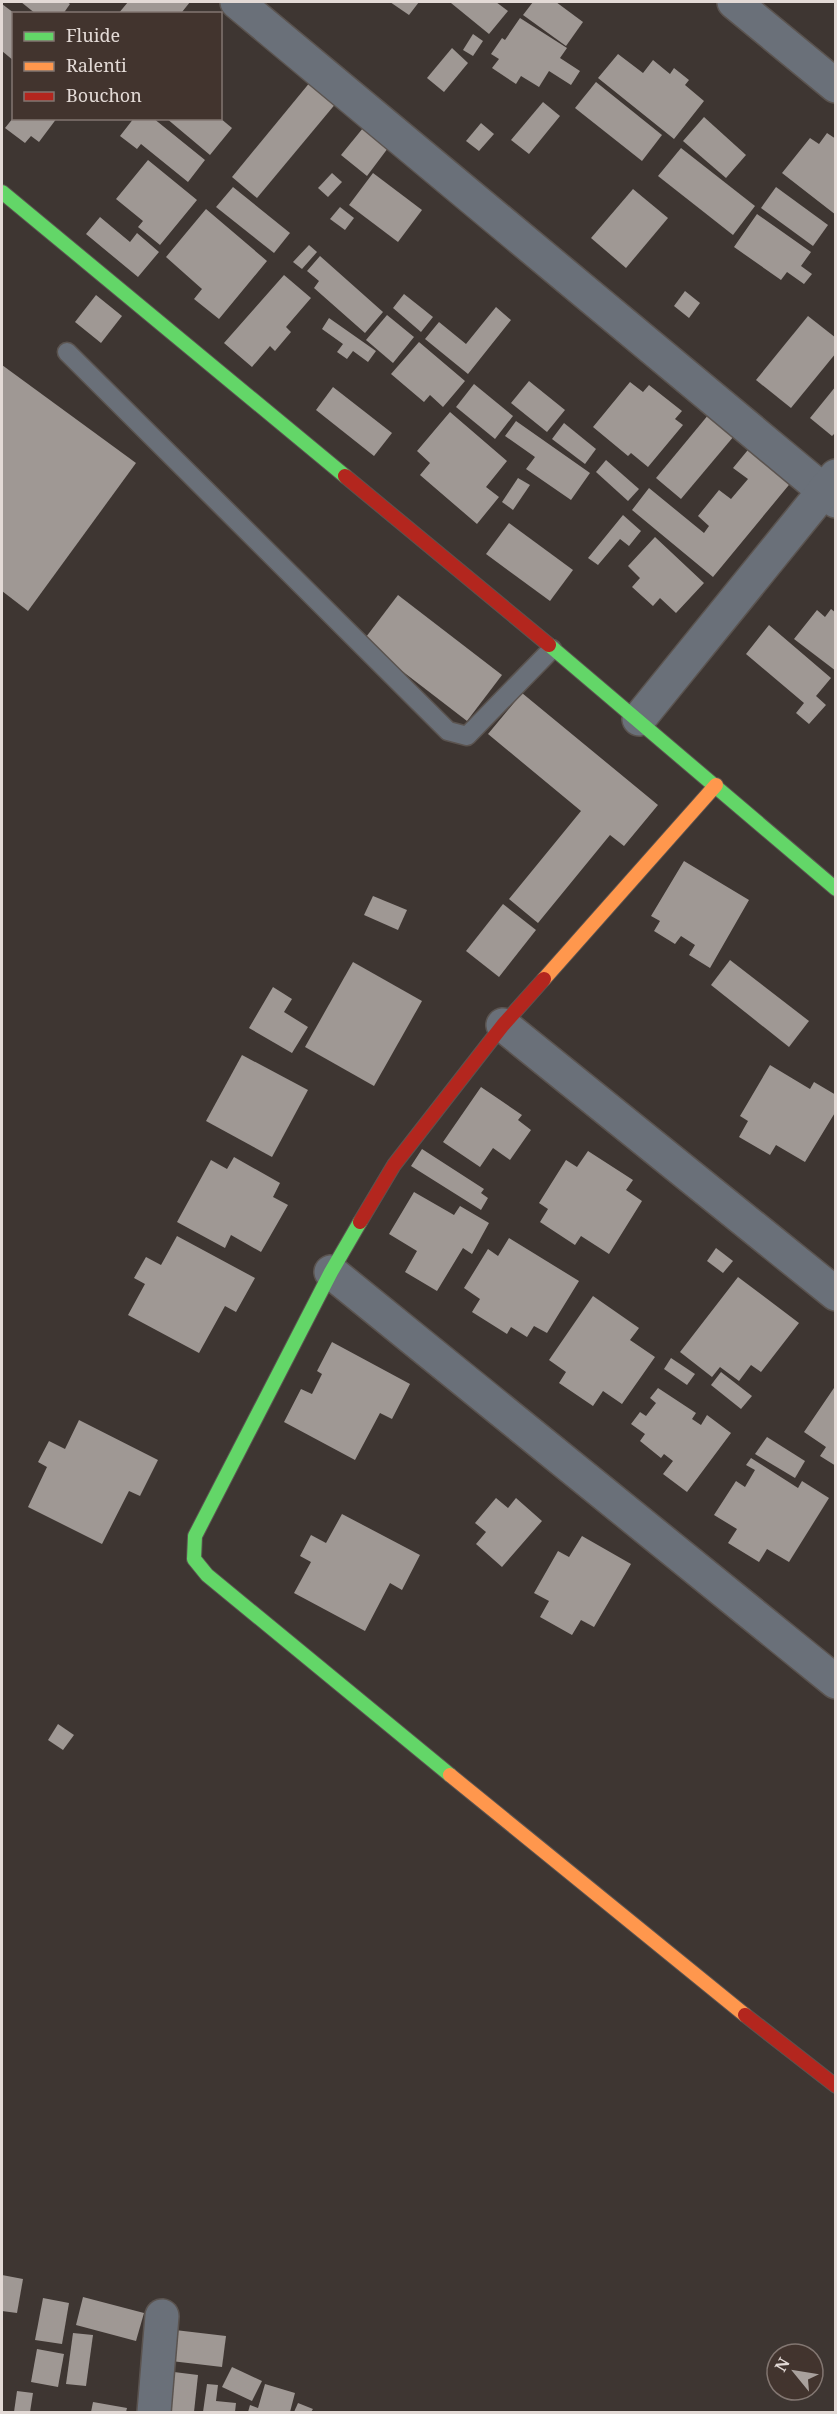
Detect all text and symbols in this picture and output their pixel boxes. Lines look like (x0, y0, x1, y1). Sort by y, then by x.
legend (12, 12, 222, 120)
text: Fluide (66, 23, 120, 47)
text: Ralenti (66, 53, 127, 77)
text: Bouchon (66, 83, 142, 107)
north arrow (765, 2342, 825, 2402)
text: N (769, 2353, 795, 2375)

